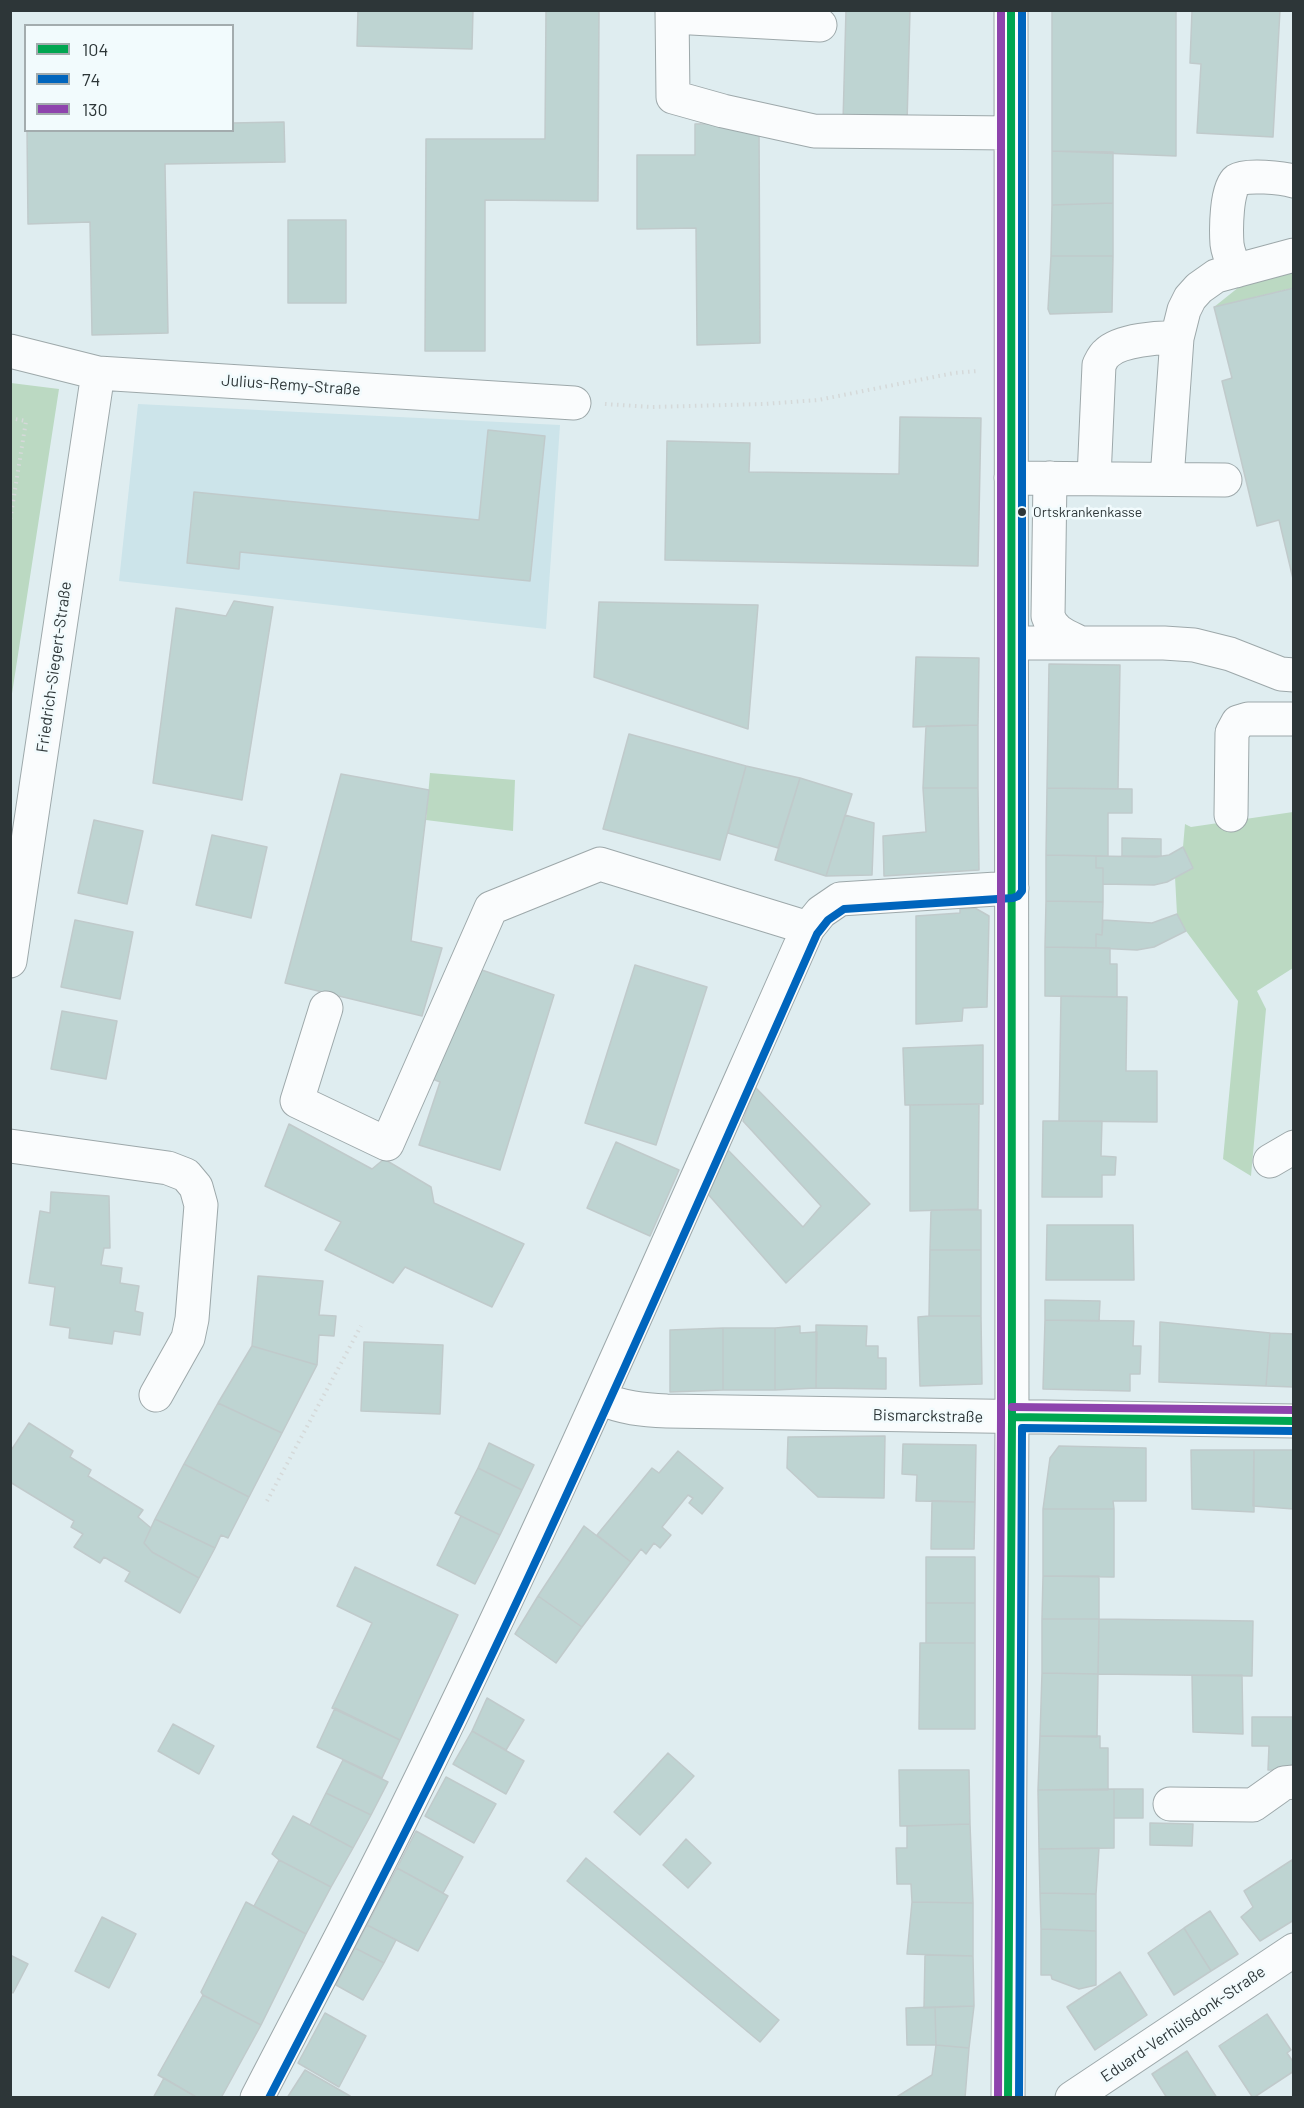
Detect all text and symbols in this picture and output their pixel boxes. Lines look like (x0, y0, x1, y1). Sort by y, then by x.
legend (24, 24, 234, 132)
text: 104 (82, 38, 108, 60)
text: 74 (82, 68, 100, 90)
text: 130 (82, 98, 108, 120)
street label: Julius-Remy-Straße (221, 371, 361, 399)
place label: Ortskrankenkasse (1033, 504, 1142, 520)
marker: Ortskrankenkasse (1016, 506, 1028, 518)
street label: Friedrich-Siegert-Straße (32, 580, 76, 754)
street label: Bismarckstraße (873, 1405, 983, 1427)
street label: Eduard-Verhülsdonk-Straße (1097, 1962, 1269, 2086)

